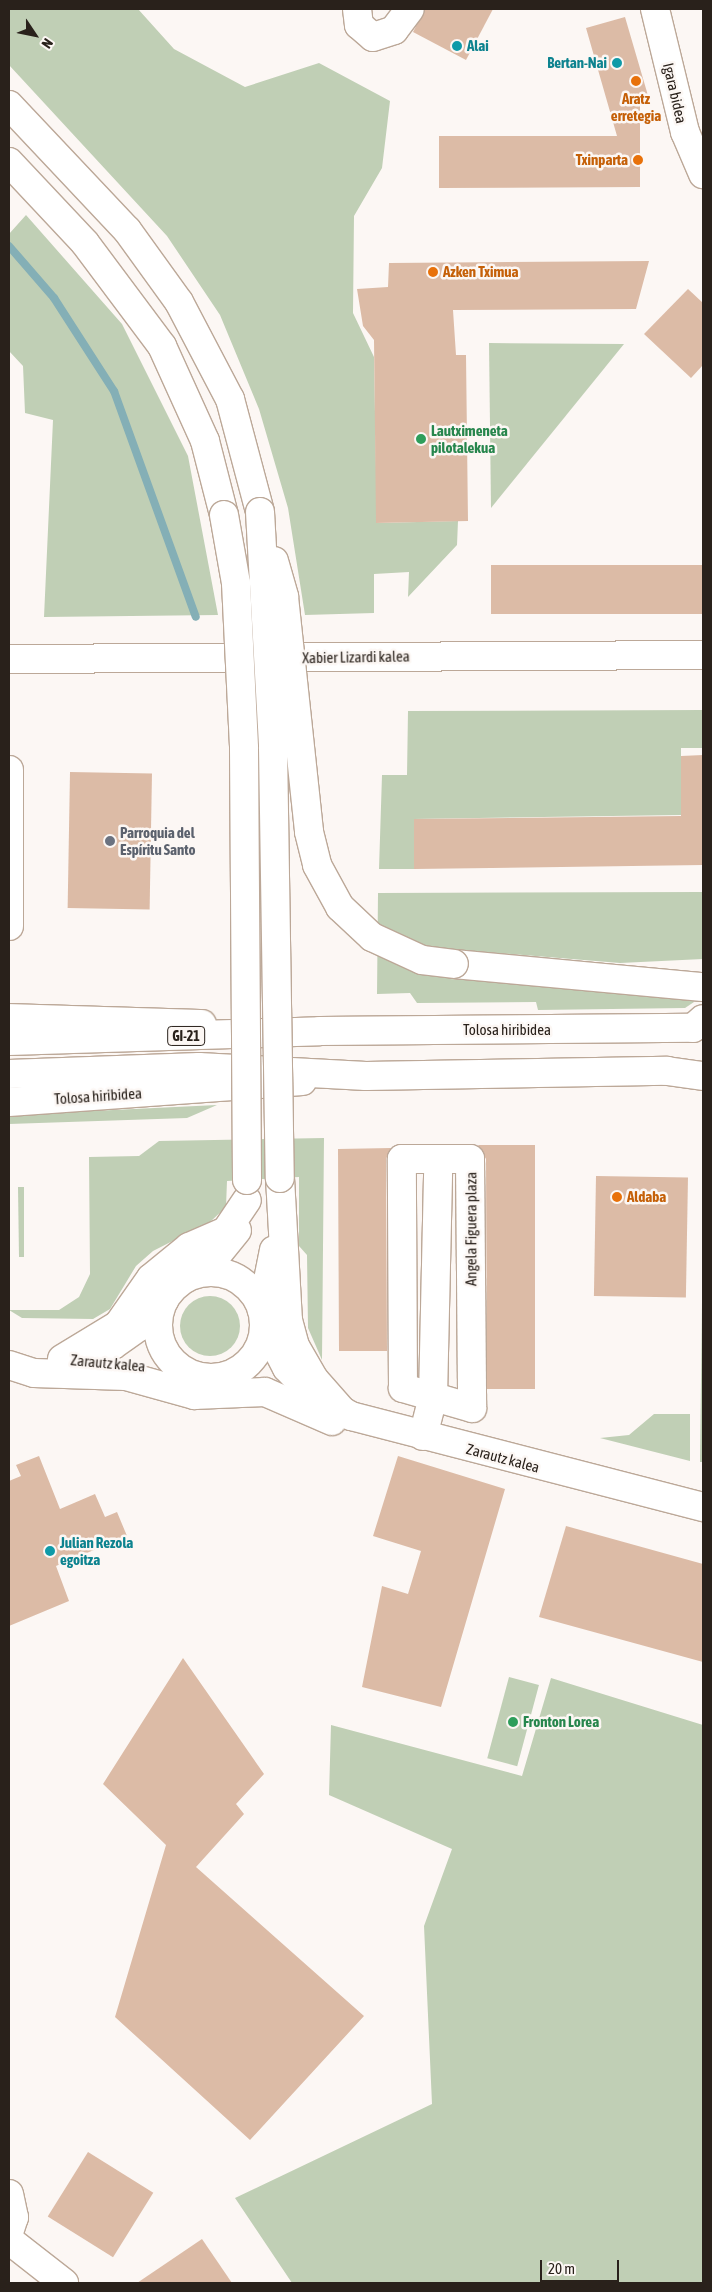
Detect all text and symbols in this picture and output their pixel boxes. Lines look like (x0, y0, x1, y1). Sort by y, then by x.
north arrow (10, 10, 60, 60)
text: N (38, 35, 56, 51)
place label: Alai (467, 37, 489, 55)
marker: Alai (451, 40, 463, 52)
place label: Bertan-Nai (547, 54, 607, 72)
marker: Bertan-Nai (611, 57, 623, 69)
street label: Igara bidea (659, 61, 691, 125)
marker: Aratz erretegia (630, 75, 642, 87)
place label: Aratz erretegia (611, 89, 661, 124)
place label: Txinparta (576, 151, 628, 169)
marker: Txinparta (632, 154, 644, 166)
place label: Azken Tximua (443, 263, 518, 281)
marker: Azken Tximua (427, 266, 439, 278)
place label: Lautximeneta pilotalekua (431, 421, 508, 456)
marker: Lautximeneta pilotalekua (415, 433, 427, 445)
street label: Xabier Lizardi kalea (302, 647, 410, 667)
place label: Parroquia del Espíritu Santo (120, 823, 196, 858)
marker: Parroquia del Espíritu Santo (104, 835, 116, 847)
street label: Tolosa hiribidea (463, 1021, 551, 1039)
road number: GI-21 (166, 1024, 206, 1048)
street label: Tolosa hiribidea (53, 1084, 143, 1108)
street label: Angela Figuera plaza (462, 1172, 480, 1286)
place label: Aldaba (627, 1188, 666, 1206)
marker: Aldaba (611, 1191, 623, 1203)
street label: Zarautz kalea (70, 1351, 146, 1375)
street label: Zarautz kalea (464, 1440, 542, 1476)
place label: Julian Rezola egoitza (60, 1533, 133, 1568)
marker: Julian Rezola egoitza (44, 1545, 56, 1557)
place label: Fronton Lorea (523, 1713, 599, 1731)
marker: Fronton Lorea (507, 1716, 519, 1728)
scale bar (542, 2250, 621, 2282)
text: 20 m (548, 2260, 575, 2277)

